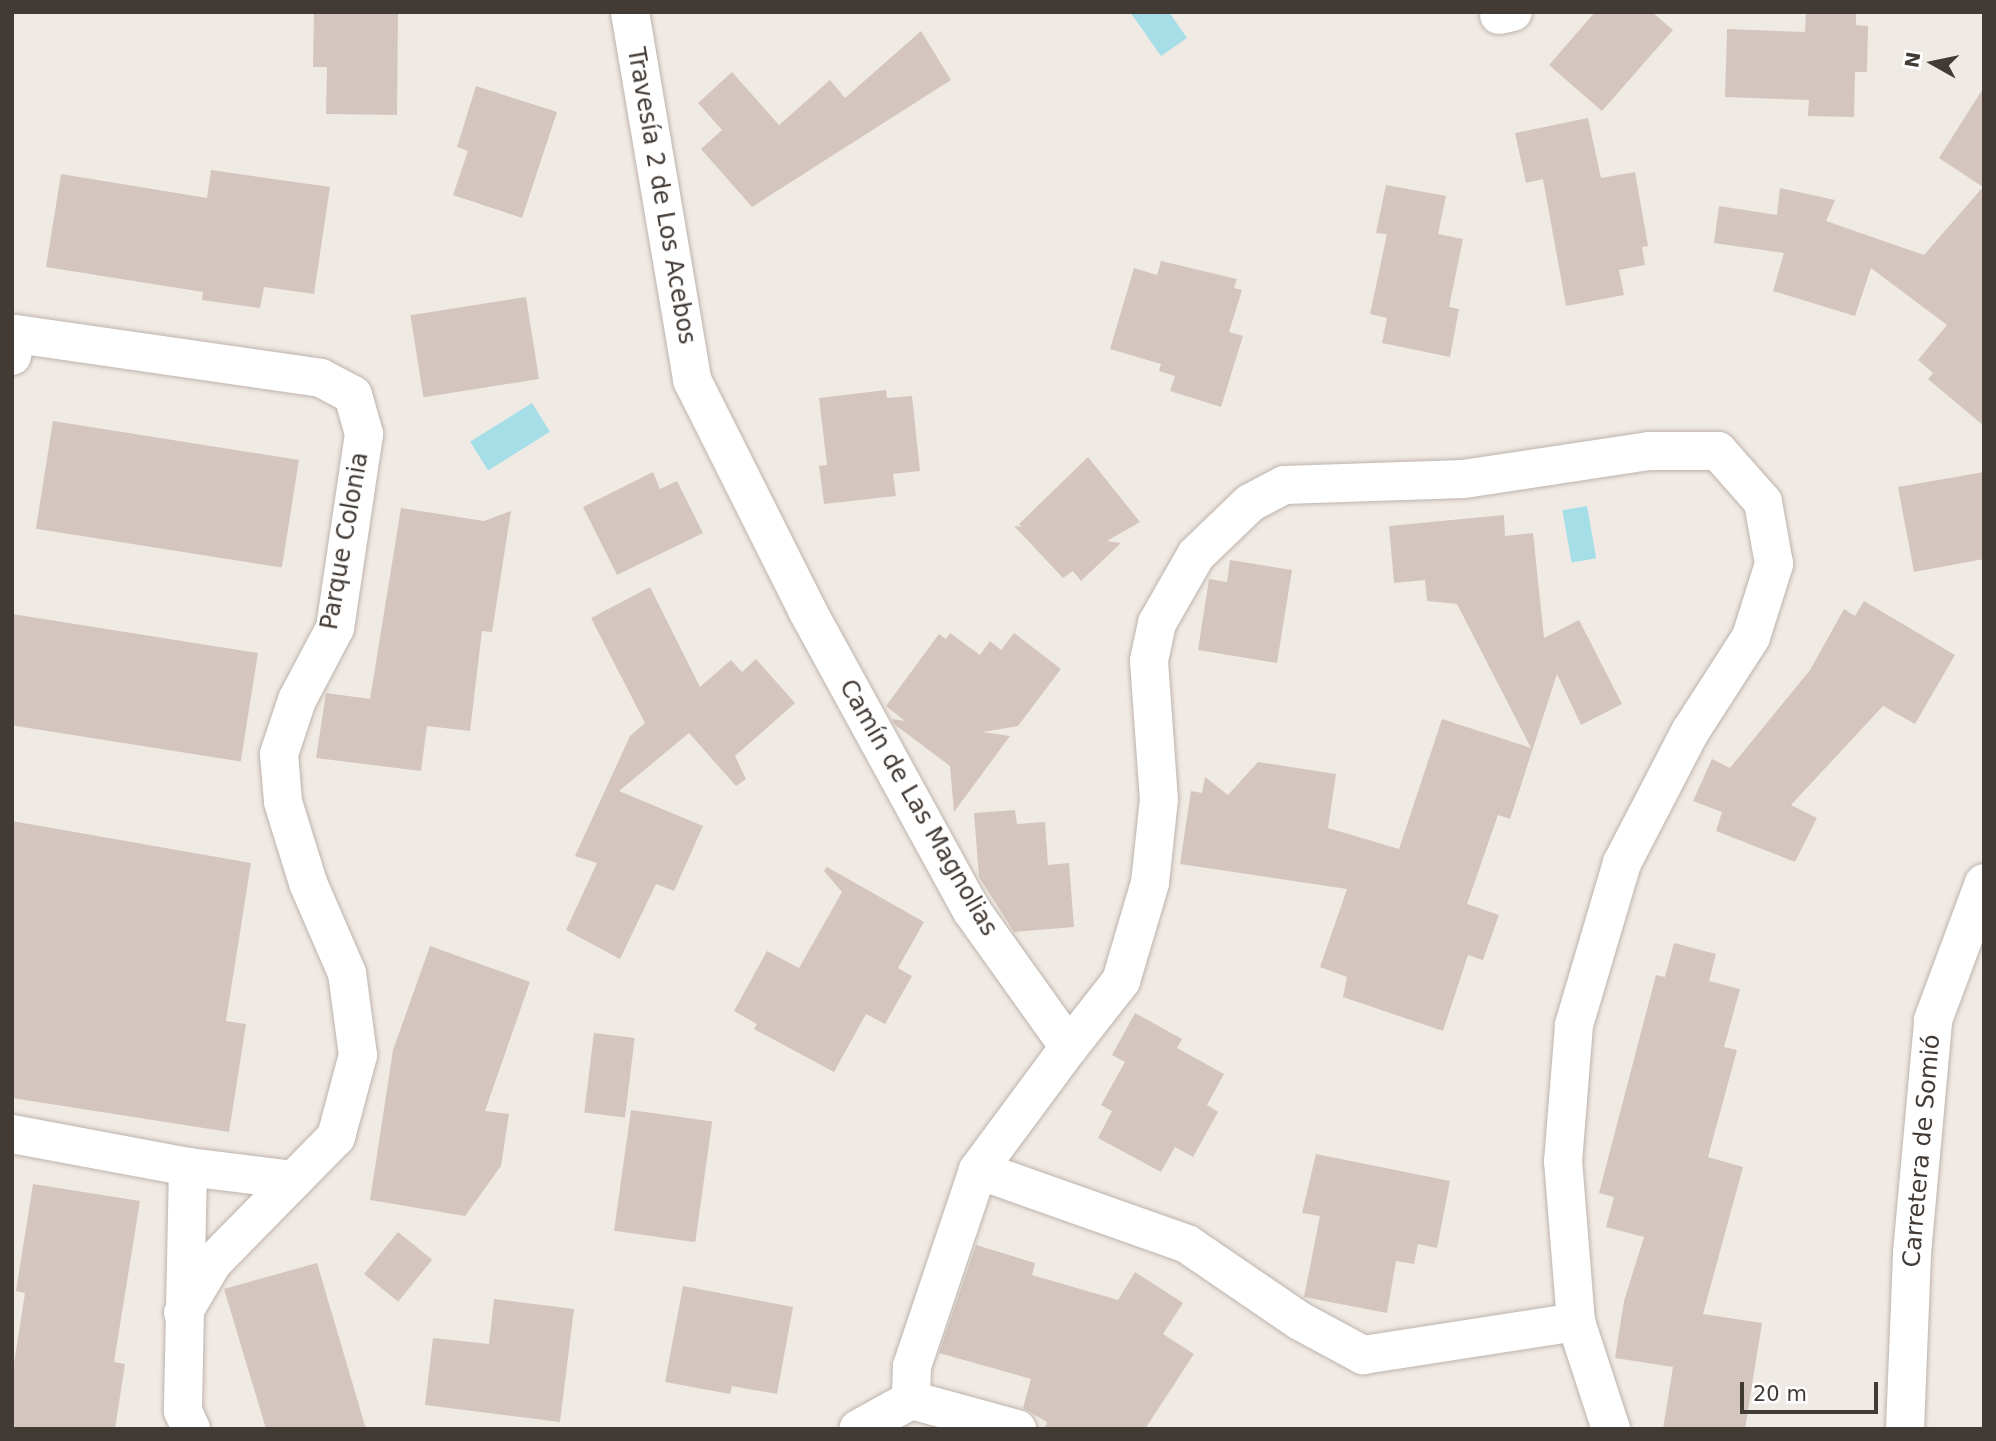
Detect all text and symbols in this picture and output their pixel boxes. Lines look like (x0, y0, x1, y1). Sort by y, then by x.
north arrow (1898, 28, 1968, 98)
street label: Travesía 2 de Los Acebos (621, 45, 701, 347)
text: N (1900, 50, 1924, 69)
street label: Parque Colonia (315, 450, 375, 632)
street label: Camín de Las Magnolias (833, 675, 1003, 941)
street label: Carretera de Somió (1897, 1033, 1947, 1269)
scale bar (1744, 1368, 1882, 1412)
text: 20 m (1753, 1382, 1807, 1406)

